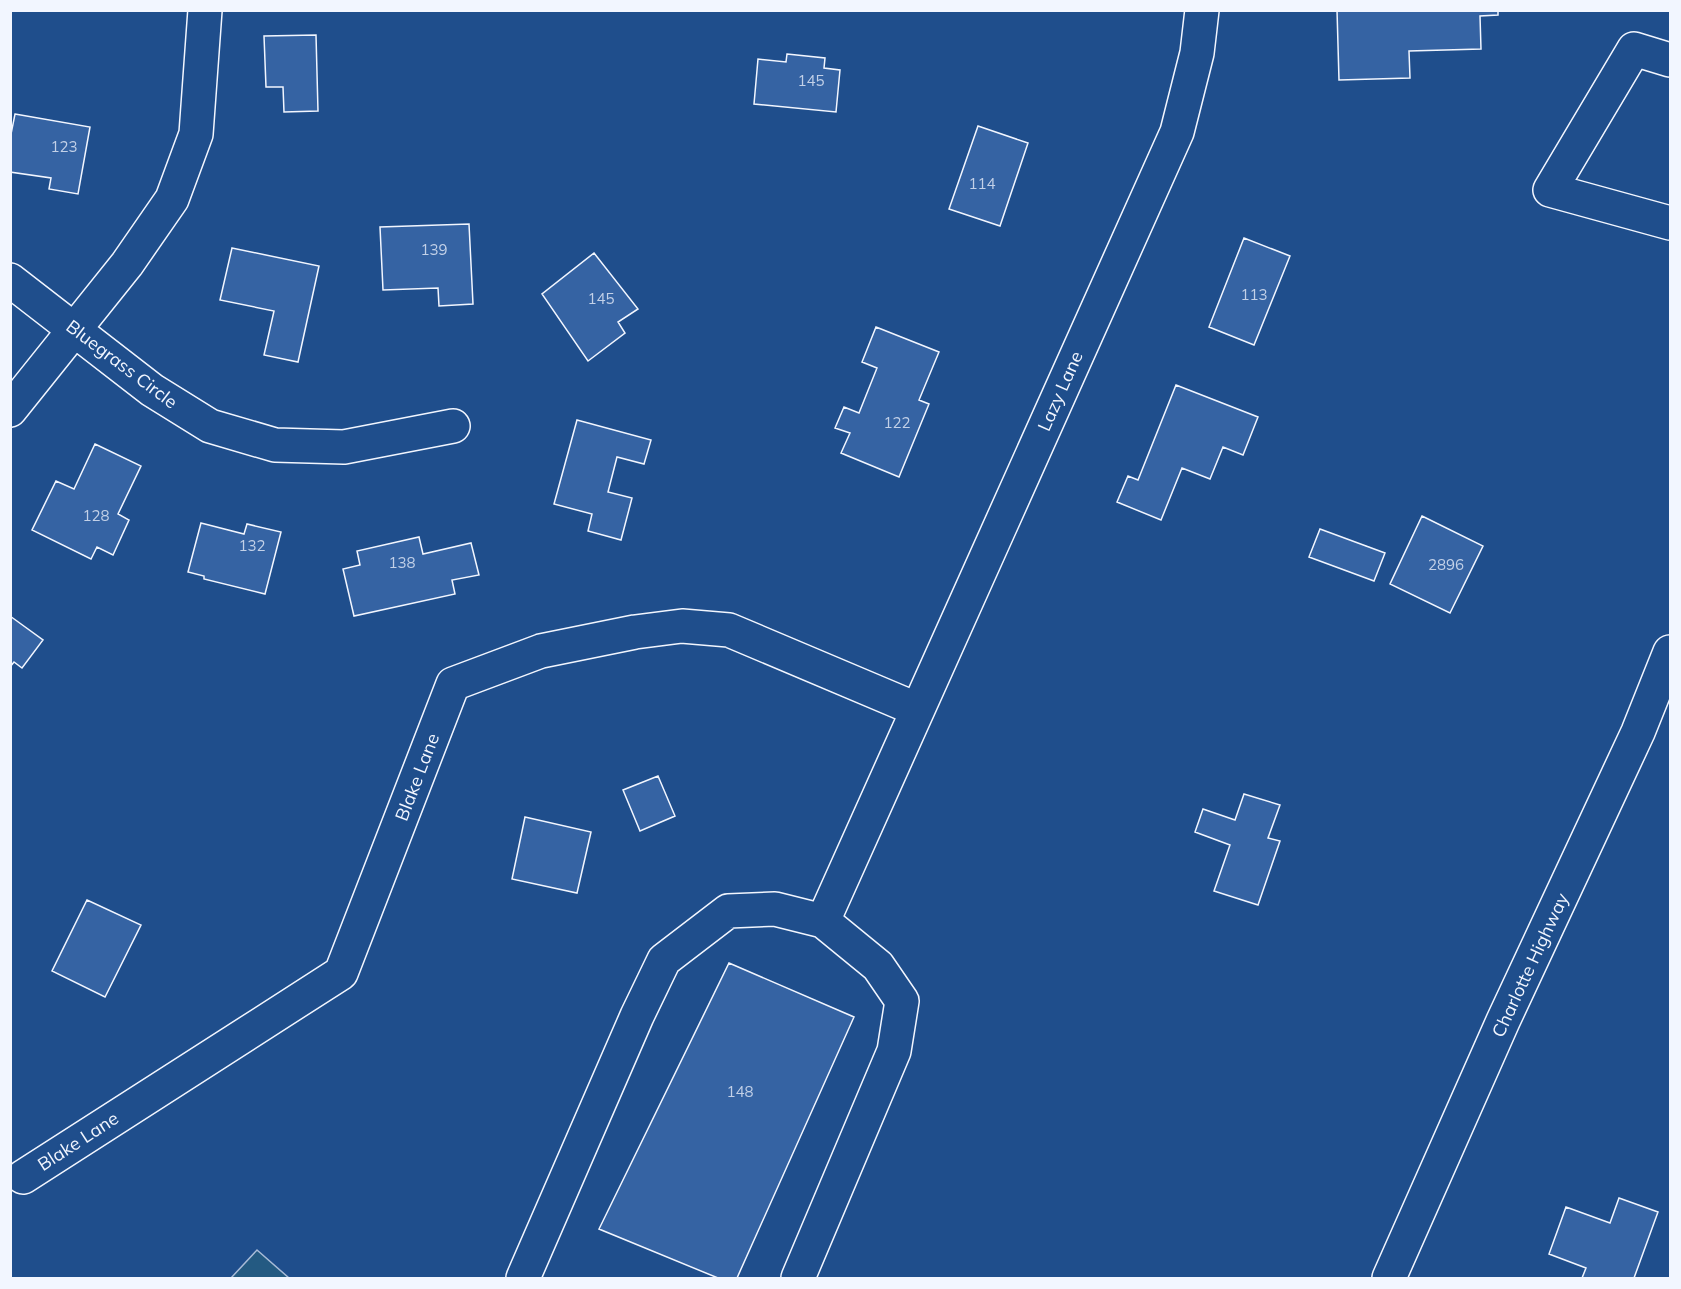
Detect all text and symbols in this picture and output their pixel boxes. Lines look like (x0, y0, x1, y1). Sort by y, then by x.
house number: 145 (797, 71, 825, 90)
house number: 123 (50, 137, 78, 156)
house number: 114 (968, 174, 996, 193)
house number: 139 (420, 240, 448, 259)
house number: 113 (1240, 285, 1268, 304)
house number: 145 (587, 289, 615, 308)
street label: Bluegrass Circle (62, 315, 182, 413)
street label: Lazy Lane (1032, 347, 1088, 435)
house number: 122 (883, 413, 911, 432)
house number: 128 (82, 506, 110, 525)
house number: 132 (238, 536, 266, 555)
house number: 138 (388, 553, 416, 572)
house number: 2896 (1428, 555, 1464, 574)
street label: Blake Lane (390, 730, 444, 824)
street label: Charlotte Highway (1486, 889, 1574, 1041)
house number: 148 (726, 1082, 754, 1101)
street label: Blake Lane (33, 1106, 123, 1176)

